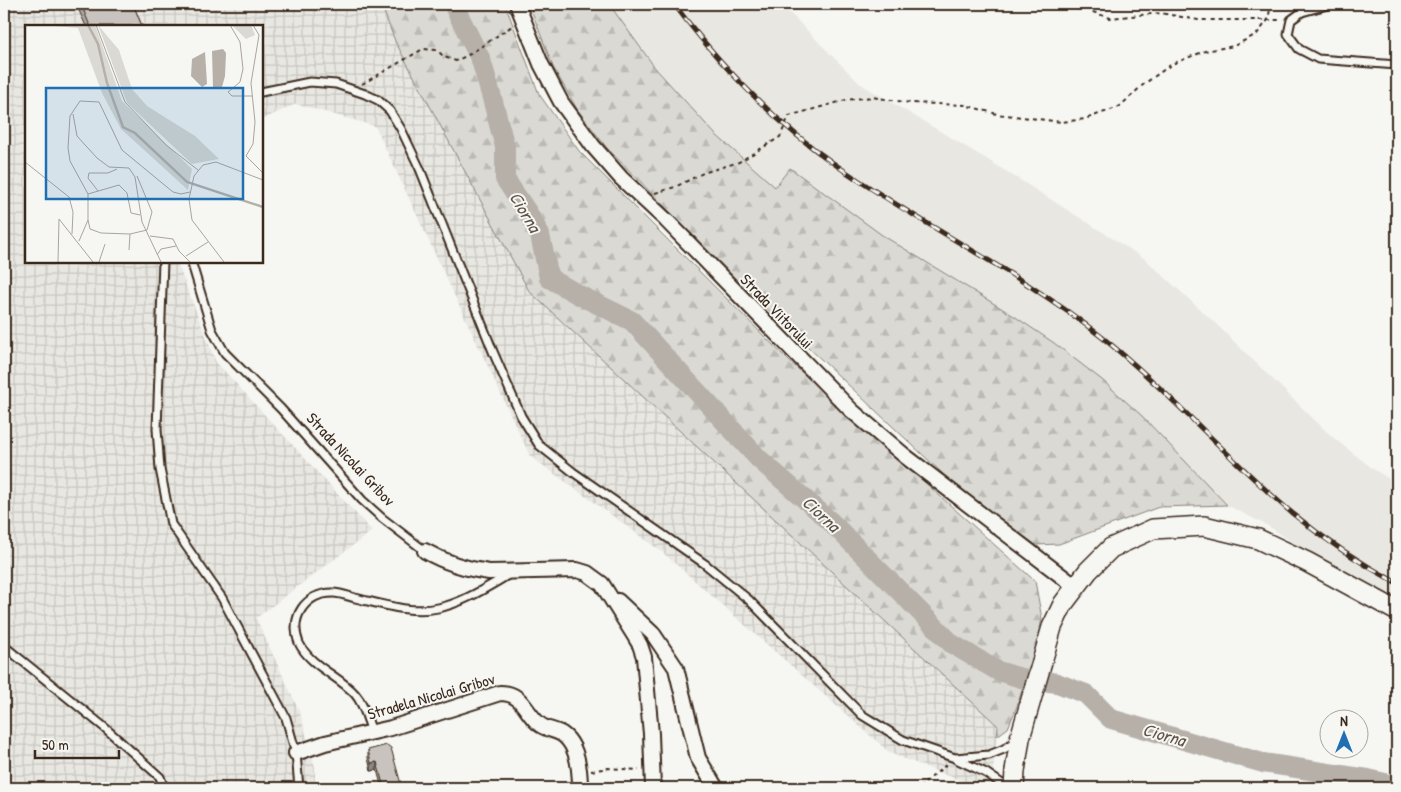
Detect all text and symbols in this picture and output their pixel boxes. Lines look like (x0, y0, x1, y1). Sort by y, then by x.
inset map (25, 25, 262, 262)
water label: Ciorna (504, 187, 548, 238)
street label: Strada Viitorului (736, 269, 818, 353)
street label: Strada Nicolai Gribov (302, 407, 401, 511)
water label: Ciorna (797, 490, 847, 539)
street label: Stradela Nicolai Gribov (365, 667, 498, 725)
north arrow (1318, 710, 1368, 760)
text: N (1340, 711, 1348, 730)
water label: Ciorna (1140, 717, 1190, 753)
scale bar (35, 727, 119, 759)
text: 50 m (42, 734, 69, 755)

